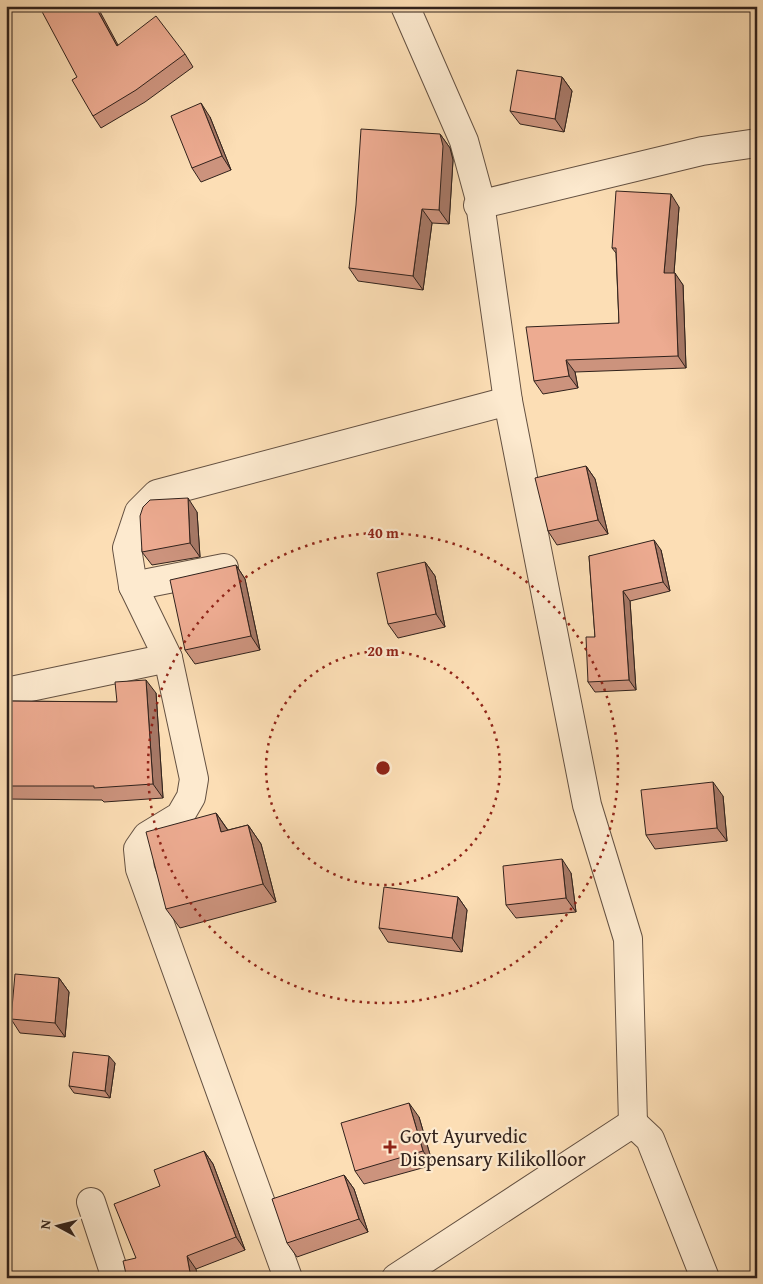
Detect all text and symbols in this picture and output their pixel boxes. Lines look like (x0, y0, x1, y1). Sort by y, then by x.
text: 40 m (367, 522, 399, 543)
text: 20 m (367, 640, 399, 661)
centre of rings (374, 759, 392, 777)
place label: Govt Ayurvedic Dispensary Kilikolloor (400, 1121, 586, 1173)
marker: Govt Ayurvedic Dispensary Kilikolloor (384, 1141, 396, 1153)
north arrow (32, 1202, 82, 1252)
text: N (35, 1218, 56, 1230)

